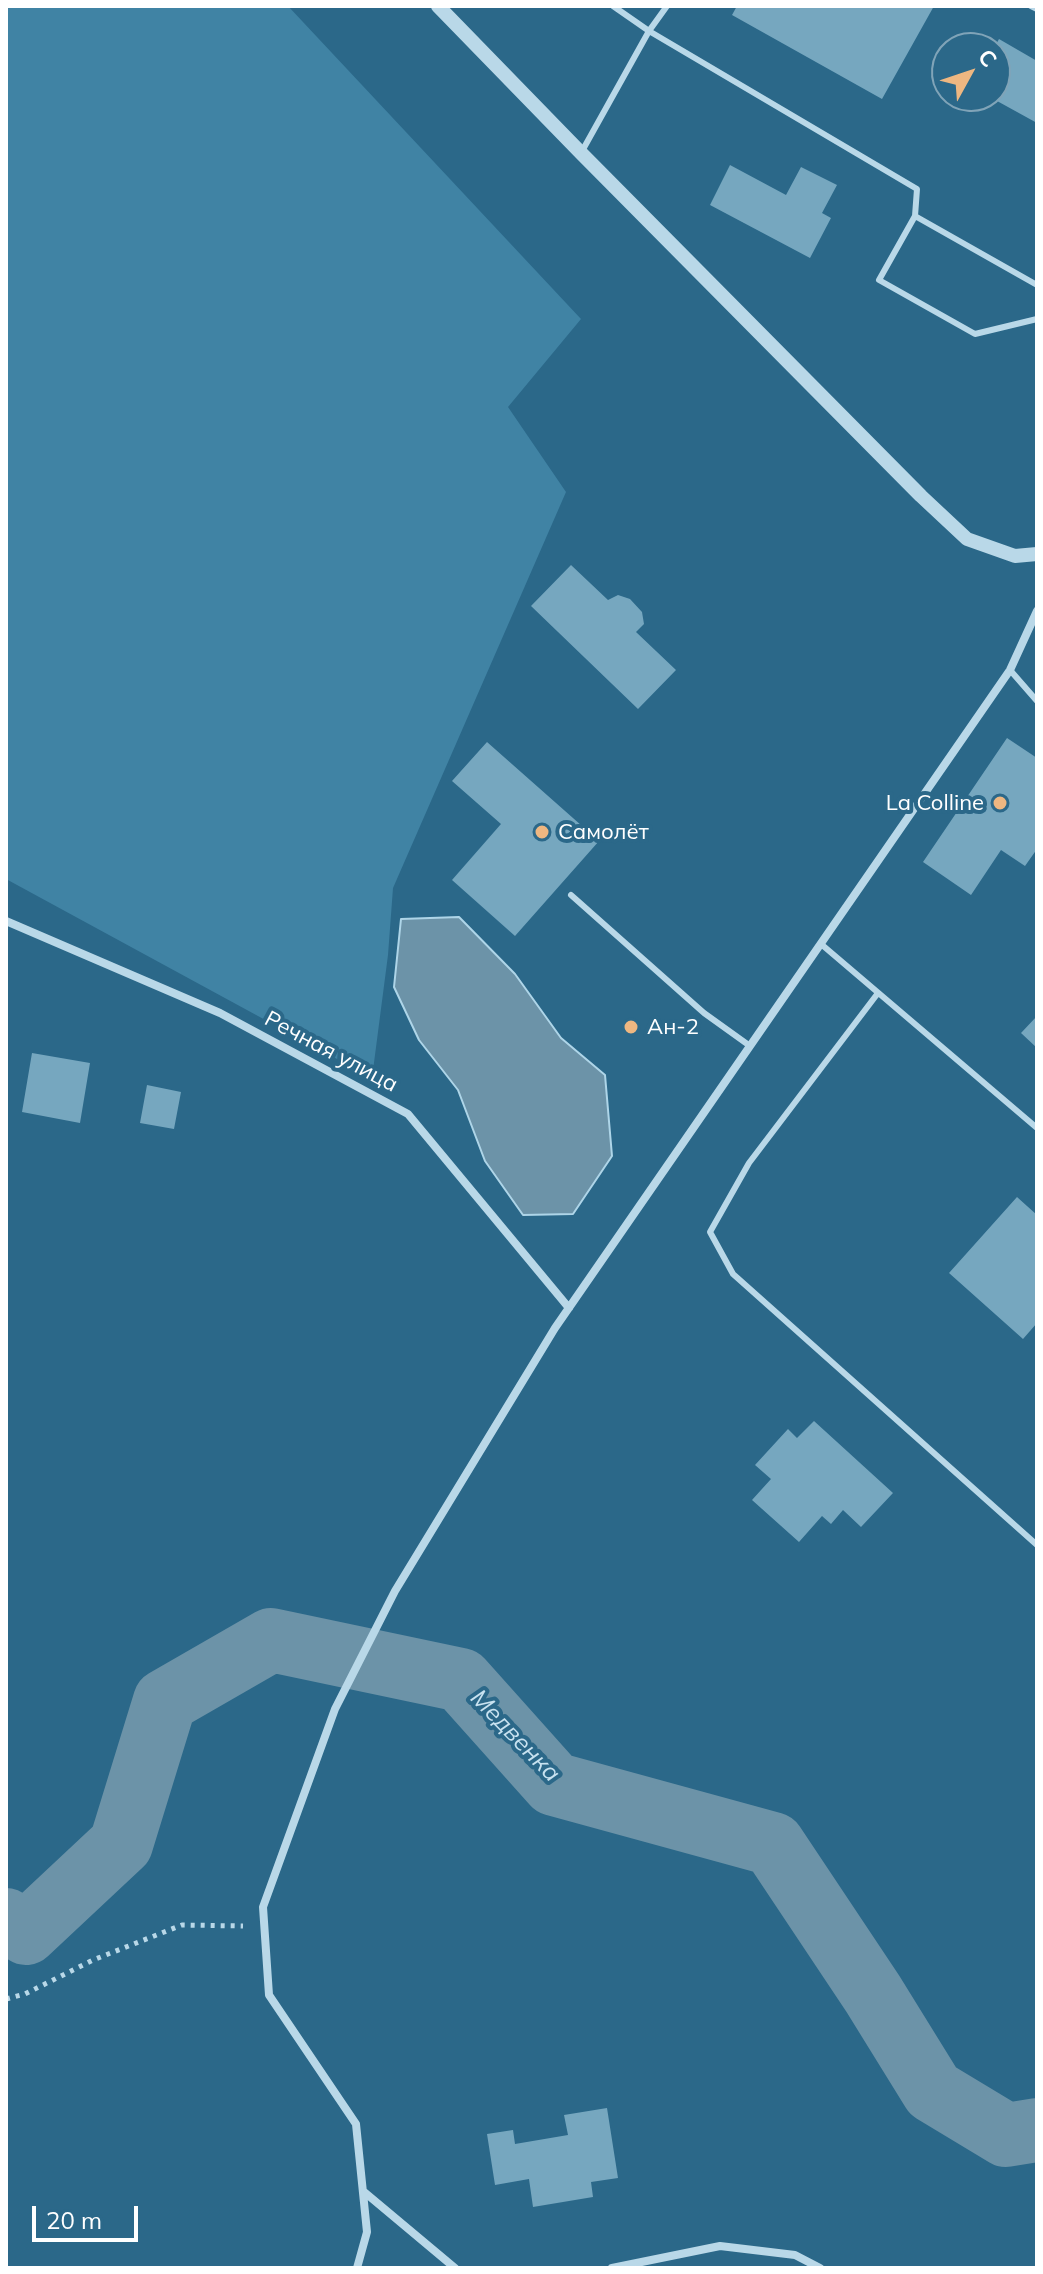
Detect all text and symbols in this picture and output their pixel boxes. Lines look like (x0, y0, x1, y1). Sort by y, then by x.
north arrow (931, 32, 1011, 112)
text: С (972, 43, 1003, 73)
place label: La Colline (886, 790, 984, 816)
marker: La Colline (991, 794, 1009, 812)
place label: Самолёт (558, 819, 649, 845)
marker: Самолёт (533, 823, 551, 841)
street label: Речная улица (260, 1006, 402, 1098)
place label: Ан-2 (647, 1014, 699, 1040)
marker: Ан-2 (622, 1018, 640, 1036)
water label: Медвенка (464, 1684, 566, 1788)
scale bar (36, 2190, 142, 2240)
text: 20 m (46, 2205, 102, 2235)

